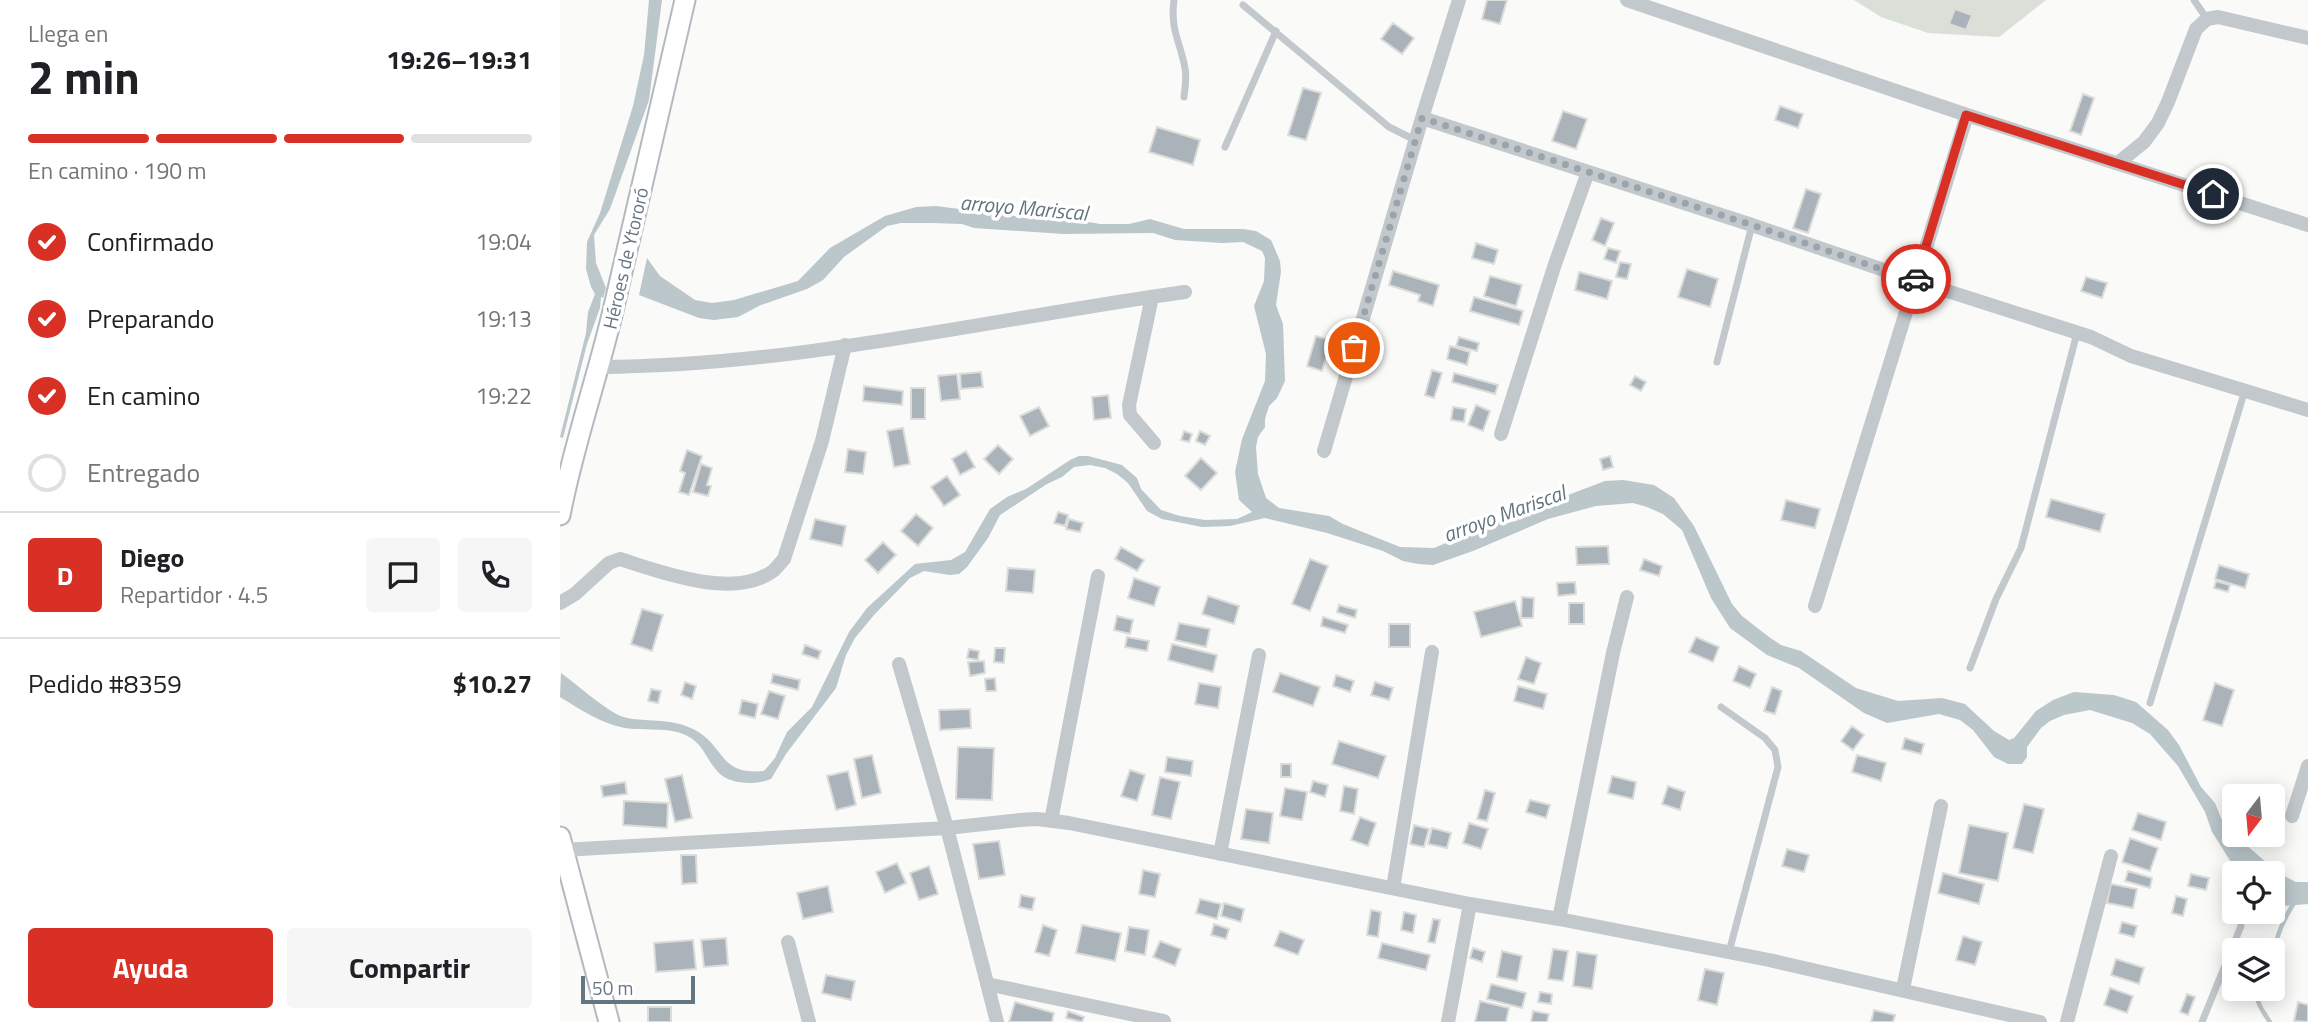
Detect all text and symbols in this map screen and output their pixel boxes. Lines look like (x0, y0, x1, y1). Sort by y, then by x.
text: Llega en (28, 16, 108, 51)
text: 19:26–19:31 (386, 40, 532, 79)
text: 2 min (28, 42, 140, 112)
text: En camino · 190 m (28, 153, 206, 188)
pin (2183, 164, 2243, 224)
icon: home (2194, 175, 2232, 213)
street label: Héroes de Ytororó (595, 184, 655, 332)
water label: arroyo Mariscal (959, 185, 1092, 229)
text: Confirmado (87, 222, 214, 261)
icon: check (28, 223, 66, 261)
text: 19:04 (475, 224, 532, 259)
courier (1881, 244, 1951, 314)
icon: car (1897, 260, 1935, 298)
text: Preparando (87, 299, 214, 338)
icon: check (28, 300, 66, 338)
text: 19:13 (475, 301, 532, 336)
pin (1324, 318, 1384, 378)
icon: bag (1335, 329, 1373, 367)
text: En camino (87, 376, 201, 415)
icon: check (28, 377, 66, 415)
text: 19:22 (475, 378, 532, 413)
text: Entregado (87, 453, 200, 492)
water label: arroyo Mariscal (1438, 475, 1572, 550)
text: Diego (120, 538, 184, 577)
button: chat (366, 538, 440, 612)
button: phone (458, 538, 532, 612)
text: D (57, 556, 73, 595)
text: Repartidor · 4.5 (120, 577, 268, 612)
text: Pedido #8359 (28, 664, 182, 703)
text: $10.27 (453, 664, 532, 703)
north arrow (2222, 784, 2286, 847)
map controls (2222, 784, 2285, 1001)
button: locate (2222, 861, 2285, 924)
button: Ayuda (28, 928, 273, 1008)
button: Compartir (287, 928, 532, 1008)
button: layers (2222, 938, 2285, 1001)
scale bar (581, 973, 695, 1005)
text: 50 m (592, 973, 633, 1002)

